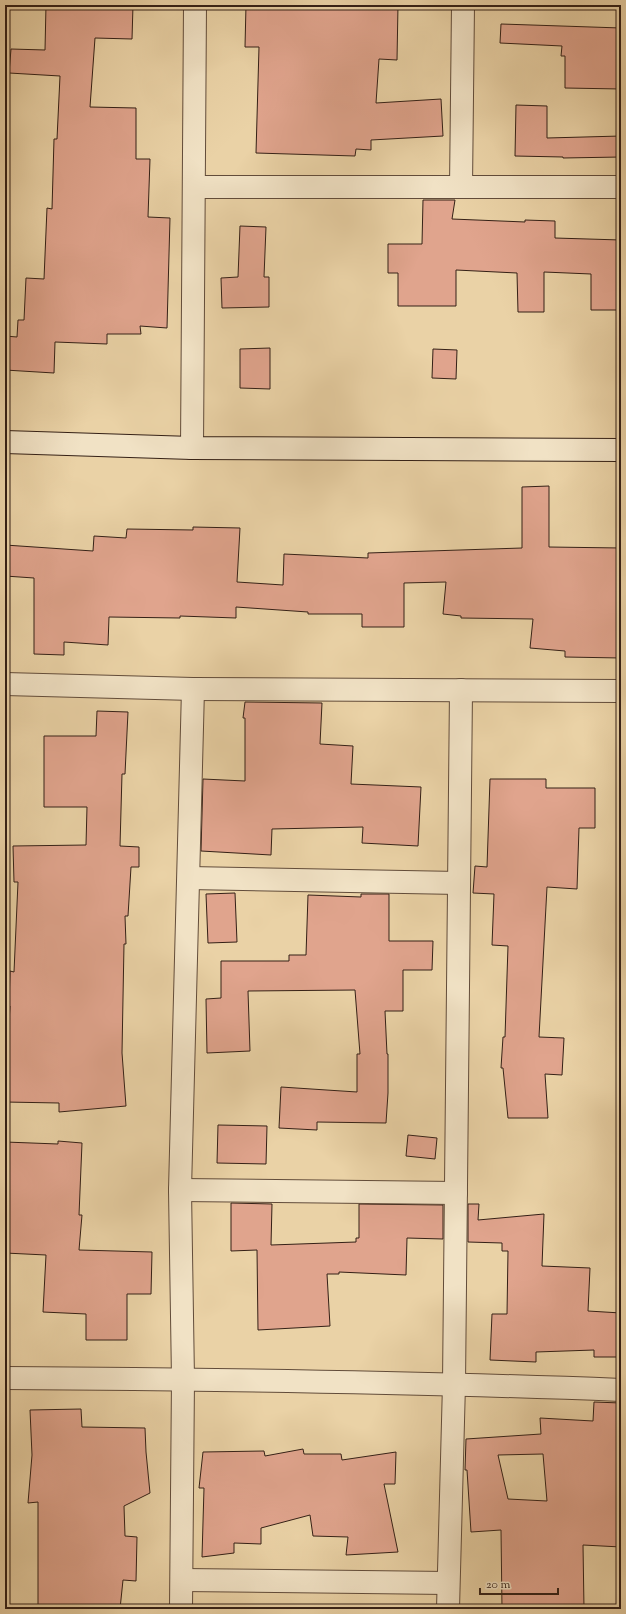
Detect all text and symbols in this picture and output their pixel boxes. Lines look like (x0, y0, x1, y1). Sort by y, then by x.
scale bar (480, 1570, 558, 1596)
text: 20 m (486, 1576, 511, 1594)

